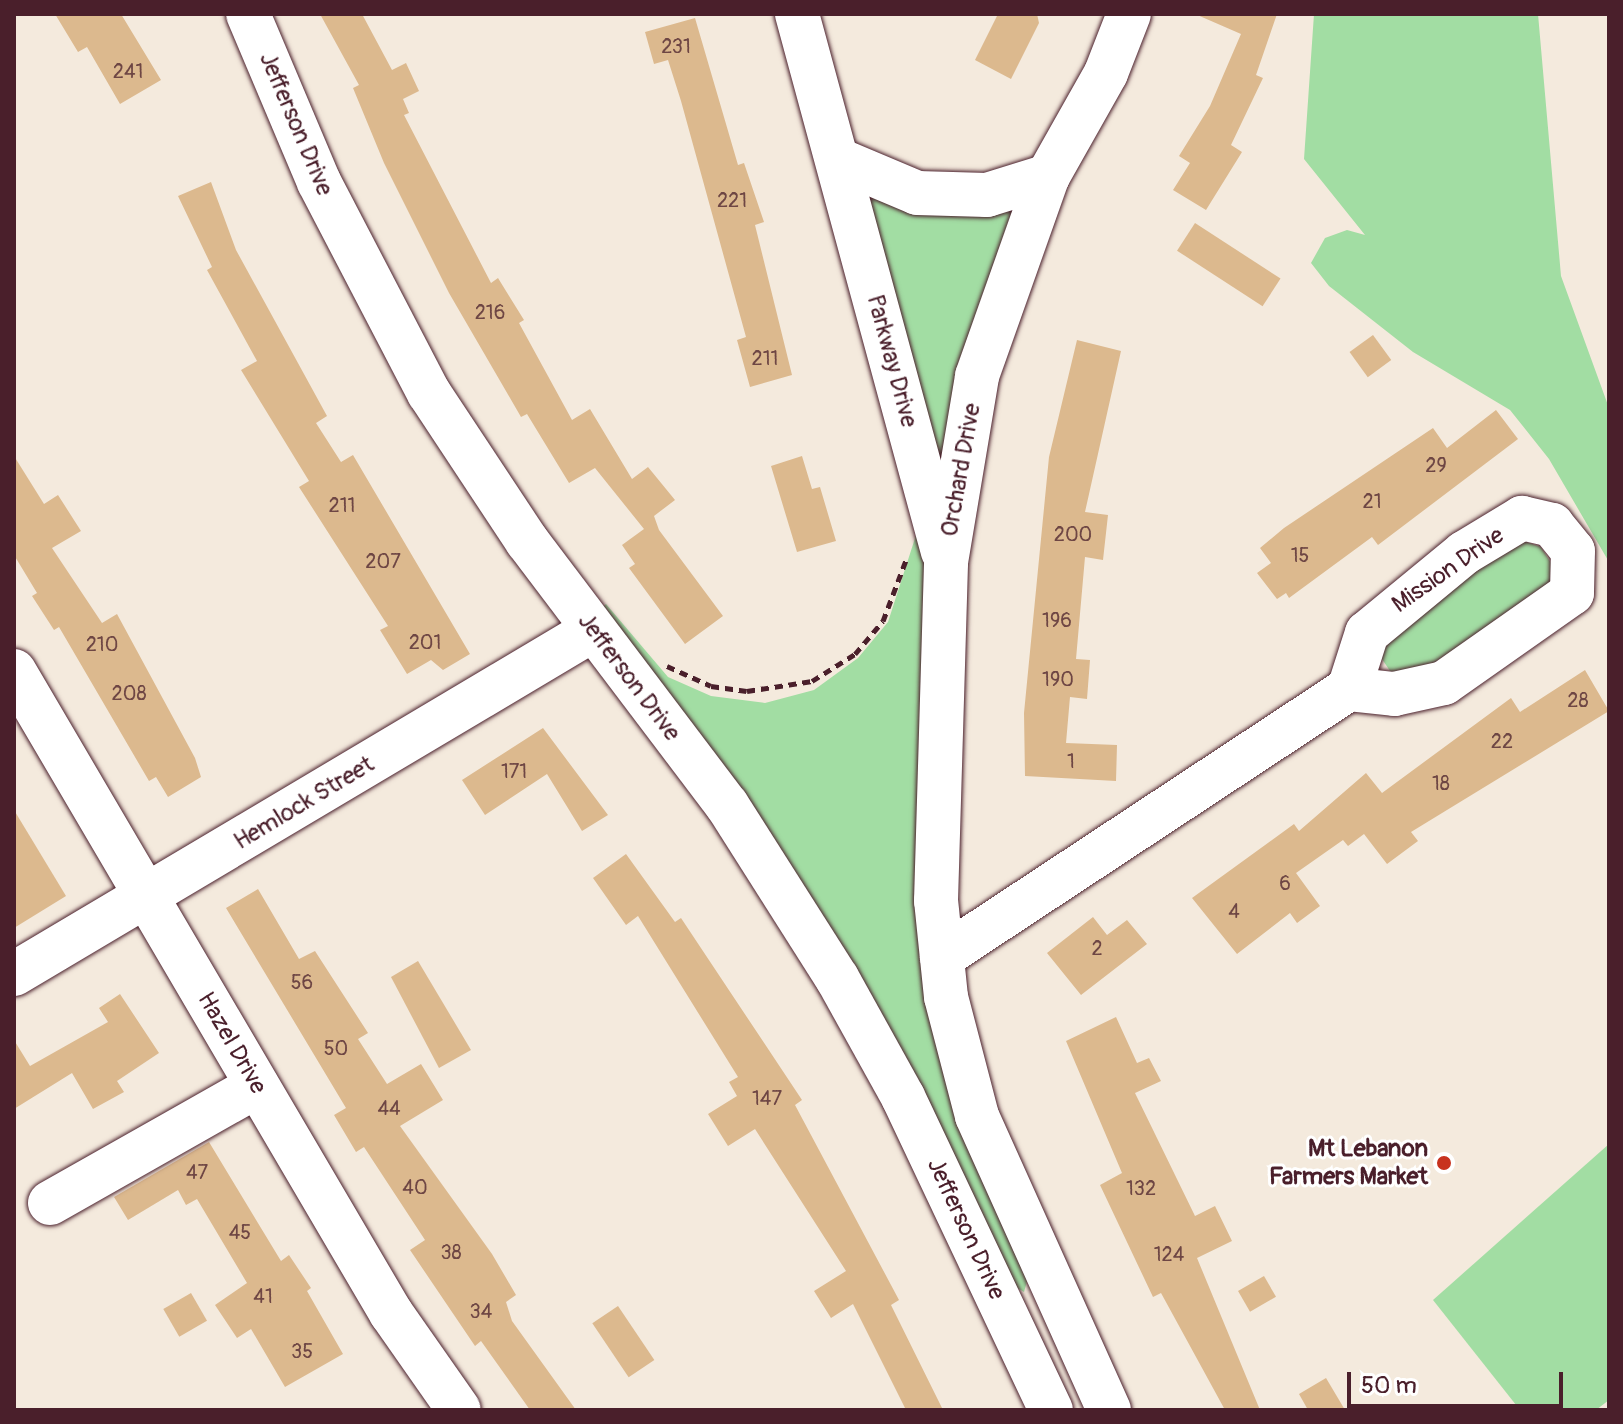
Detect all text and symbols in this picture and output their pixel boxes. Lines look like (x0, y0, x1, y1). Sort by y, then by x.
house number: 231 (661, 34, 691, 58)
street label: Jefferson Drive (253, 48, 339, 200)
house number: 241 (113, 59, 143, 83)
house number: 221 (717, 188, 747, 212)
street label: Parkway Drive (860, 292, 924, 430)
house number: 216 (475, 300, 505, 324)
house number: 211 (752, 346, 778, 370)
street label: Orchard Drive (935, 401, 987, 539)
house number: 29 (1425, 453, 1447, 477)
house number: 21 (1363, 489, 1381, 513)
house number: 211 (329, 493, 355, 517)
street label: Mission Drive (1387, 521, 1509, 619)
house number: 200 (1054, 522, 1092, 546)
house number: 15 (1291, 543, 1309, 567)
house number: 207 (365, 549, 401, 573)
street label: Jefferson Drive (572, 607, 686, 747)
house number: 196 (1042, 608, 1072, 632)
house number: 201 (409, 630, 441, 654)
house number: 210 (86, 632, 118, 656)
house number: 190 (1042, 667, 1074, 691)
house number: 208 (112, 681, 146, 705)
house number: 28 (1567, 688, 1589, 712)
house number: 22 (1491, 729, 1513, 753)
house number: 1 (1067, 749, 1075, 773)
street label: Hemlock Street (229, 750, 379, 856)
house number: 171 (501, 759, 527, 783)
house number: 18 (1432, 771, 1450, 795)
house number: 6 (1279, 871, 1291, 895)
house number: 4 (1228, 899, 1240, 923)
house number: 2 (1091, 936, 1103, 960)
house number: 56 (291, 970, 313, 994)
street label: Hazel Drive (191, 987, 273, 1099)
house number: 50 (324, 1036, 348, 1060)
house number: 147 (752, 1086, 782, 1110)
house number: 44 (377, 1096, 401, 1120)
place label: Mt Lebanon Farmers Market (1269, 1135, 1428, 1191)
street label: Jefferson Drive (921, 1154, 1011, 1304)
marker: Mt Lebanon Farmers Market (1435, 1154, 1453, 1172)
house number: 47 (186, 1160, 208, 1184)
house number: 40 (402, 1175, 428, 1199)
house number: 132 (1126, 1176, 1156, 1200)
house number: 45 (229, 1220, 251, 1244)
house number: 38 (440, 1240, 462, 1264)
house number: 124 (1154, 1242, 1184, 1266)
house number: 41 (253, 1284, 273, 1308)
house number: 34 (470, 1299, 492, 1323)
house number: 35 (291, 1339, 313, 1363)
scale bar (1351, 1356, 1567, 1406)
text: 50 m (1361, 1371, 1417, 1400)

